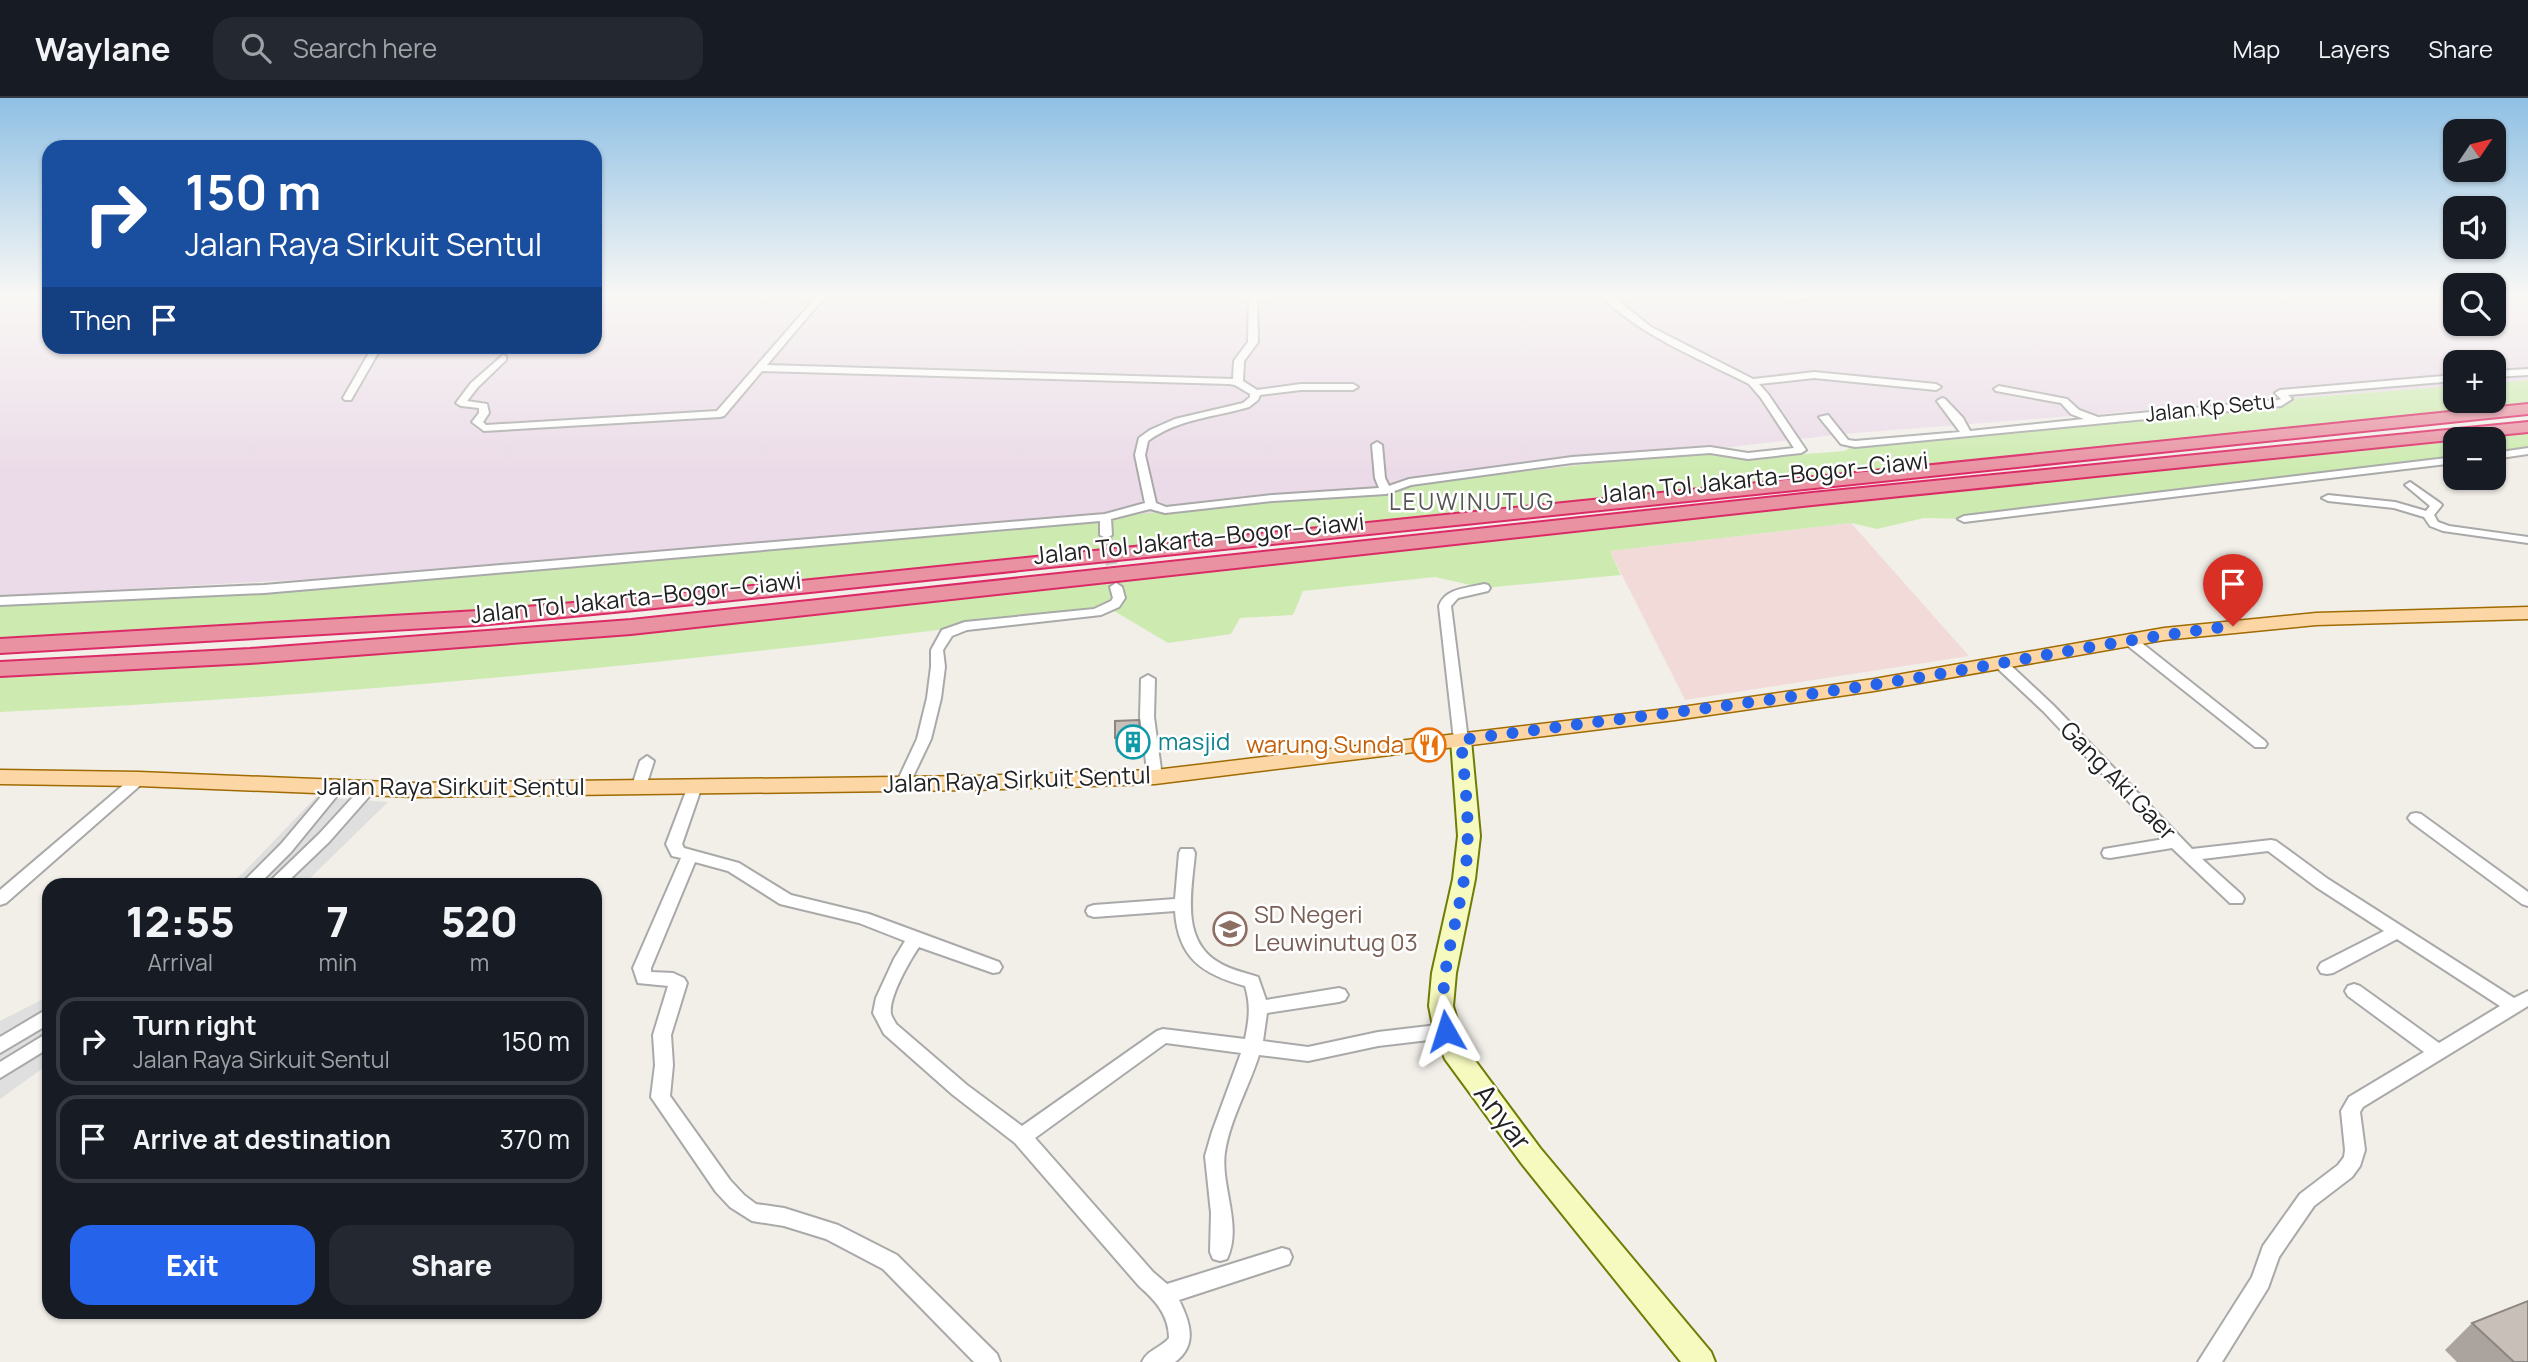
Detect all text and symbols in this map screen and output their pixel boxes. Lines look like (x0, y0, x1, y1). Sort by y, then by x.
search box (213, 17, 703, 80)
text: Waylane (35, 26, 171, 71)
icon: search (237, 29, 275, 67)
text: Search here (293, 30, 437, 66)
text: Map (2233, 32, 2280, 65)
text: Layers (2318, 32, 2390, 65)
text: Share (2428, 32, 2493, 65)
north arrow (2443, 119, 2506, 182)
map controls (2443, 119, 2506, 490)
text: 150 m (185, 158, 321, 225)
icon: right (70, 168, 161, 259)
button: sound (2443, 196, 2506, 259)
text: Jalan Raya Sirkuit Sentul (185, 222, 542, 266)
button: search (2443, 273, 2506, 336)
icon: arrive (145, 301, 183, 339)
text: Then (70, 302, 131, 338)
button: + (2443, 350, 2506, 413)
street label: Jalan Kp Setu (2144, 386, 2276, 428)
button: − (2443, 427, 2506, 490)
street label: Jalan Tol Jakarta–Bogor–Ciawi (1596, 443, 1930, 510)
district label: LEUWINUTUG (1389, 485, 1555, 517)
street label: Jalan Tol Jakarta–Bogor–Ciawi (1032, 504, 1366, 571)
pin (2203, 554, 2263, 626)
street label: Jalan Tol Jakarta–Bogor–Ciawi (469, 563, 803, 630)
icon: arrive (2214, 565, 2252, 603)
street label: Gang Aki Gaer (2054, 713, 2185, 847)
building icon: masjid (1114, 723, 1152, 761)
place label: masjid (1158, 724, 1230, 757)
restaurant icon: warung Sunda (1410, 726, 1448, 764)
place label: warung Sunda (1246, 727, 1404, 760)
street label: Jalan Raya Sirkuit Sentul (882, 757, 1151, 800)
street label: Jalan Raya Sirkuit Sentul (317, 769, 585, 802)
text: 12:55 (126, 892, 235, 950)
text: 7 (326, 892, 349, 950)
text: 520 (441, 892, 518, 950)
place label: SD Negeri Leuwinutug 03 (1254, 897, 1418, 958)
school or university icon: SD Negeri Leuwinutug 03 (1211, 910, 1249, 948)
text: Arrival (147, 946, 213, 978)
text: min (318, 946, 357, 978)
text: m (470, 946, 489, 978)
position arrow (1409, 994, 1483, 1068)
text: Turn right (133, 1007, 257, 1043)
icon: right (74, 1022, 112, 1060)
text: 150 m (502, 1023, 570, 1059)
text: Jalan Raya Sirkuit Sentul (133, 1043, 390, 1075)
street label: Anyar (1466, 1076, 1541, 1157)
icon: arrive (74, 1120, 112, 1158)
text: Arrive at destination (133, 1121, 391, 1157)
text: 370 m (499, 1121, 570, 1157)
button: Exit (70, 1225, 315, 1305)
button: Share (329, 1225, 574, 1305)

